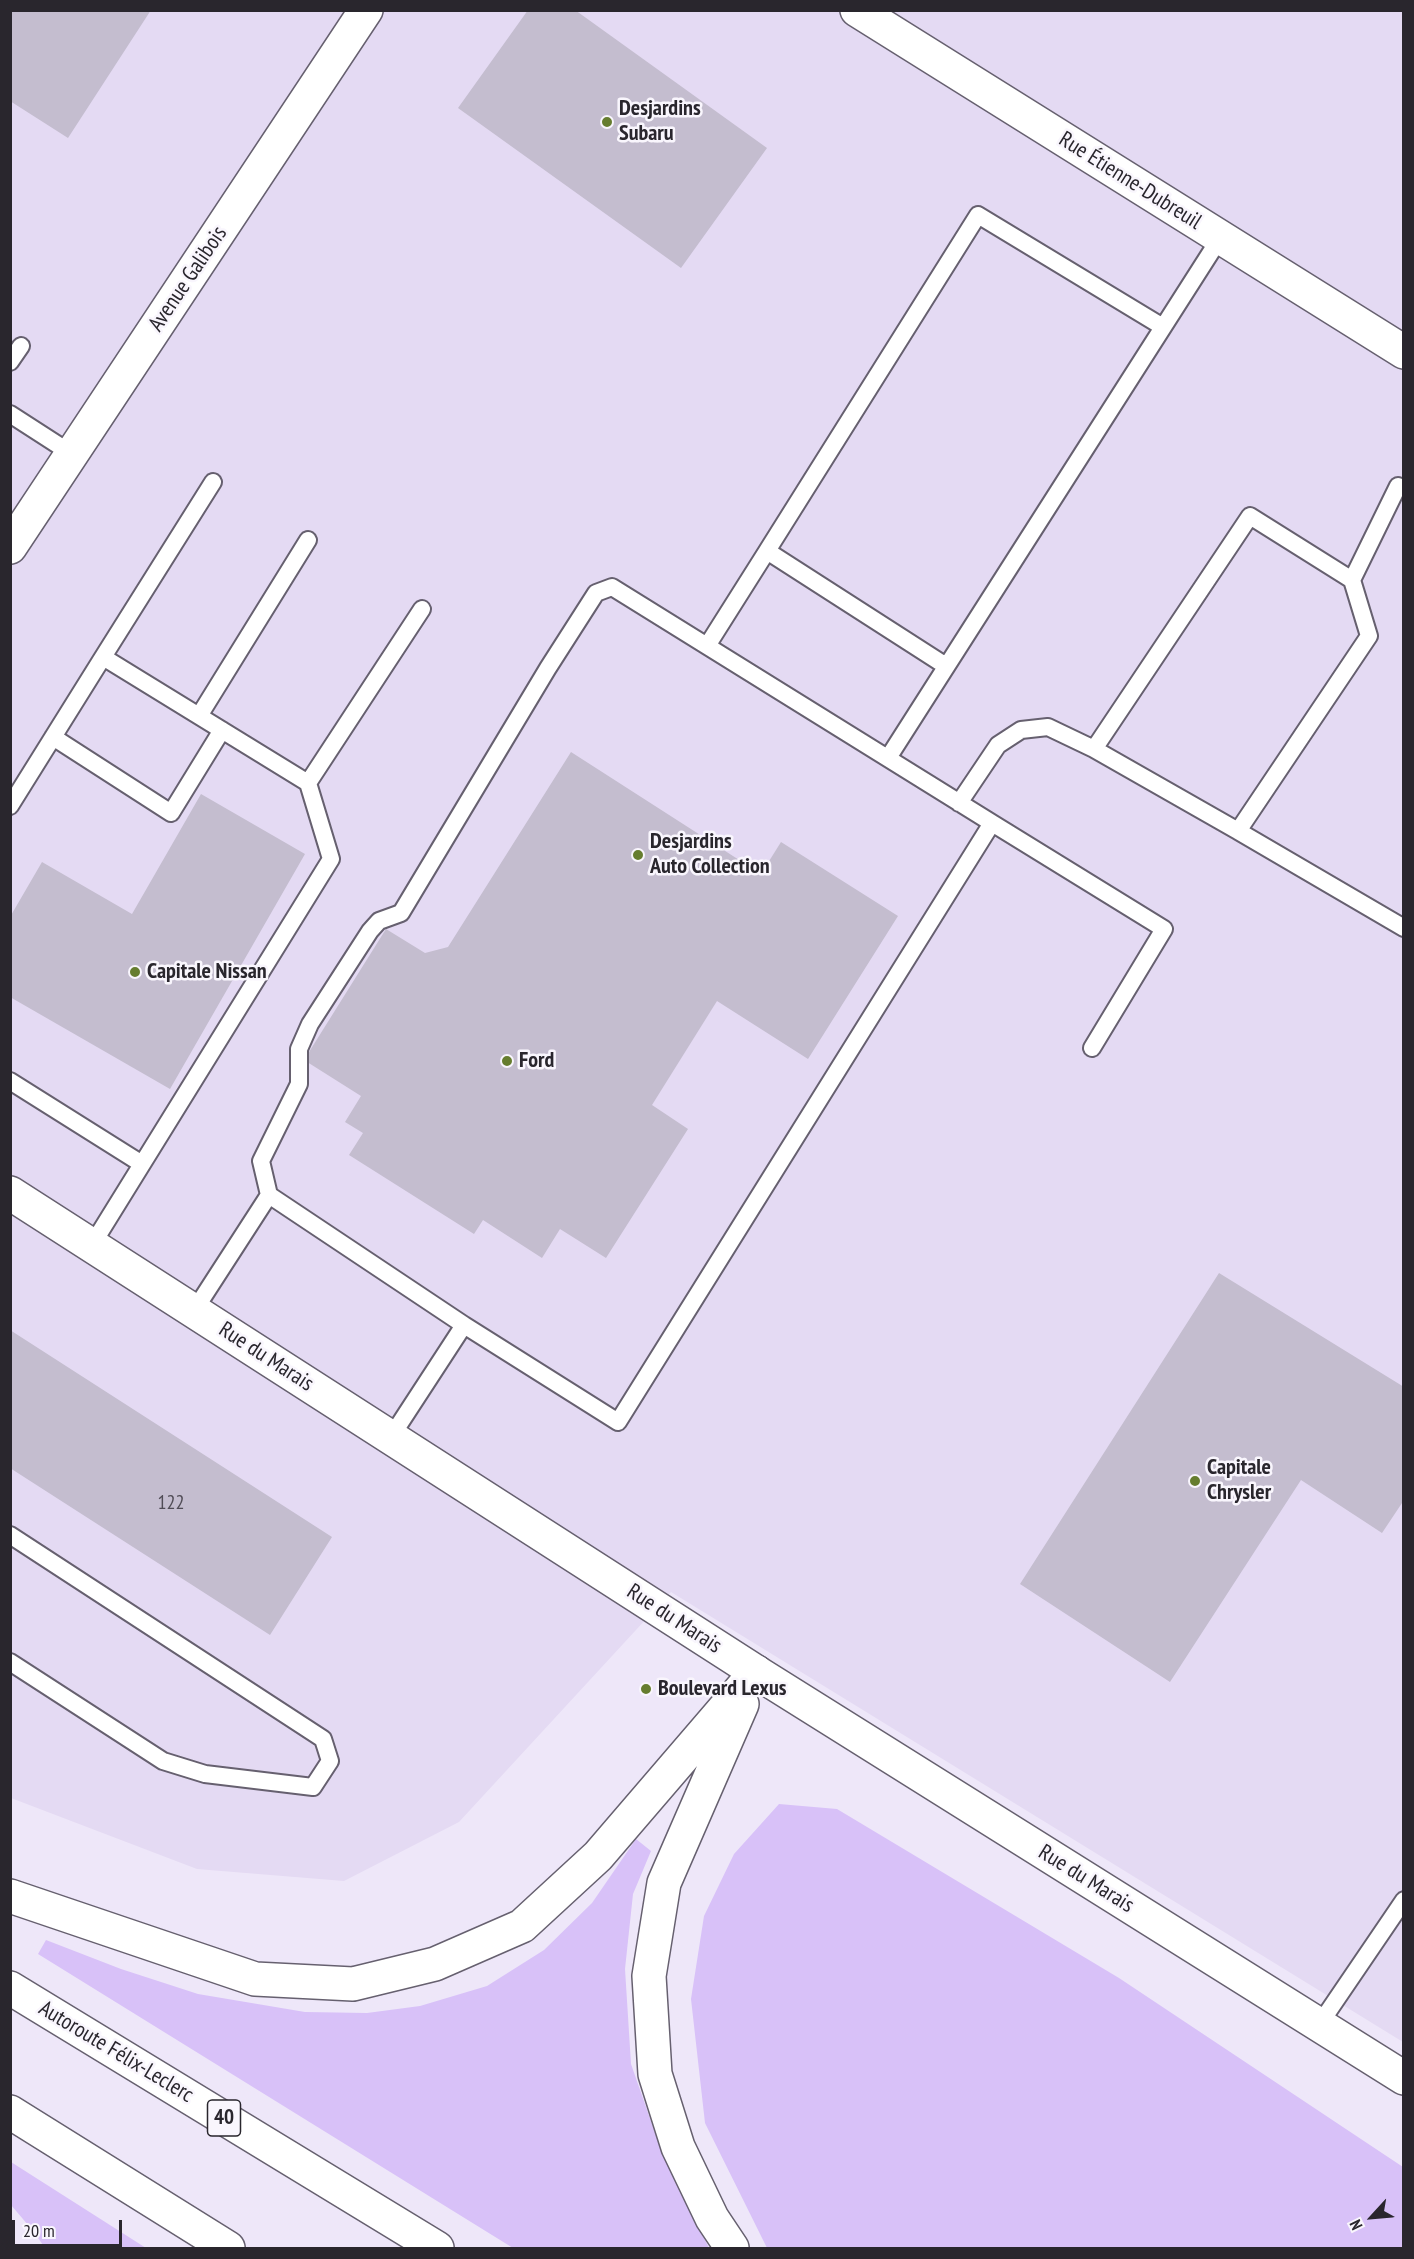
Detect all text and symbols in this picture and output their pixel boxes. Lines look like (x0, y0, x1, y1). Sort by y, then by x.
place label: Desjardins Subaru (619, 96, 701, 148)
marker: Desjardins Subaru (600, 115, 614, 129)
street label: Rue Étienne-Dubreuil (1054, 127, 1206, 235)
street label: Avenue Galibois (143, 221, 233, 337)
place label: Desjardins Auto Collection (650, 829, 770, 880)
marker: Desjardins Auto Collection (631, 848, 645, 862)
place label: Capitale Nissan (147, 959, 267, 985)
marker: Capitale Nissan (128, 965, 142, 979)
place label: Ford (519, 1048, 554, 1074)
marker: Ford (500, 1054, 514, 1068)
street label: Rue du Marais (214, 1317, 318, 1397)
place label: Capitale Chrysler (1207, 1455, 1271, 1506)
marker: Capitale Chrysler (1188, 1474, 1202, 1488)
house number: 122 (158, 1491, 184, 1515)
street label: Rue du Marais (622, 1579, 726, 1659)
place label: Boulevard Lexus (658, 1676, 787, 1702)
marker: Boulevard Lexus (639, 1682, 653, 1696)
street label: Rue du Marais (1033, 1839, 1139, 1919)
street label: Autoroute Félix-Leclerc (34, 1995, 198, 2109)
road number: 40 (208, 2100, 240, 2136)
north arrow (1342, 2187, 1402, 2247)
scale bar (15, 2208, 124, 2246)
text: N (1345, 2217, 1367, 2233)
text: 20 m (23, 2219, 55, 2242)

